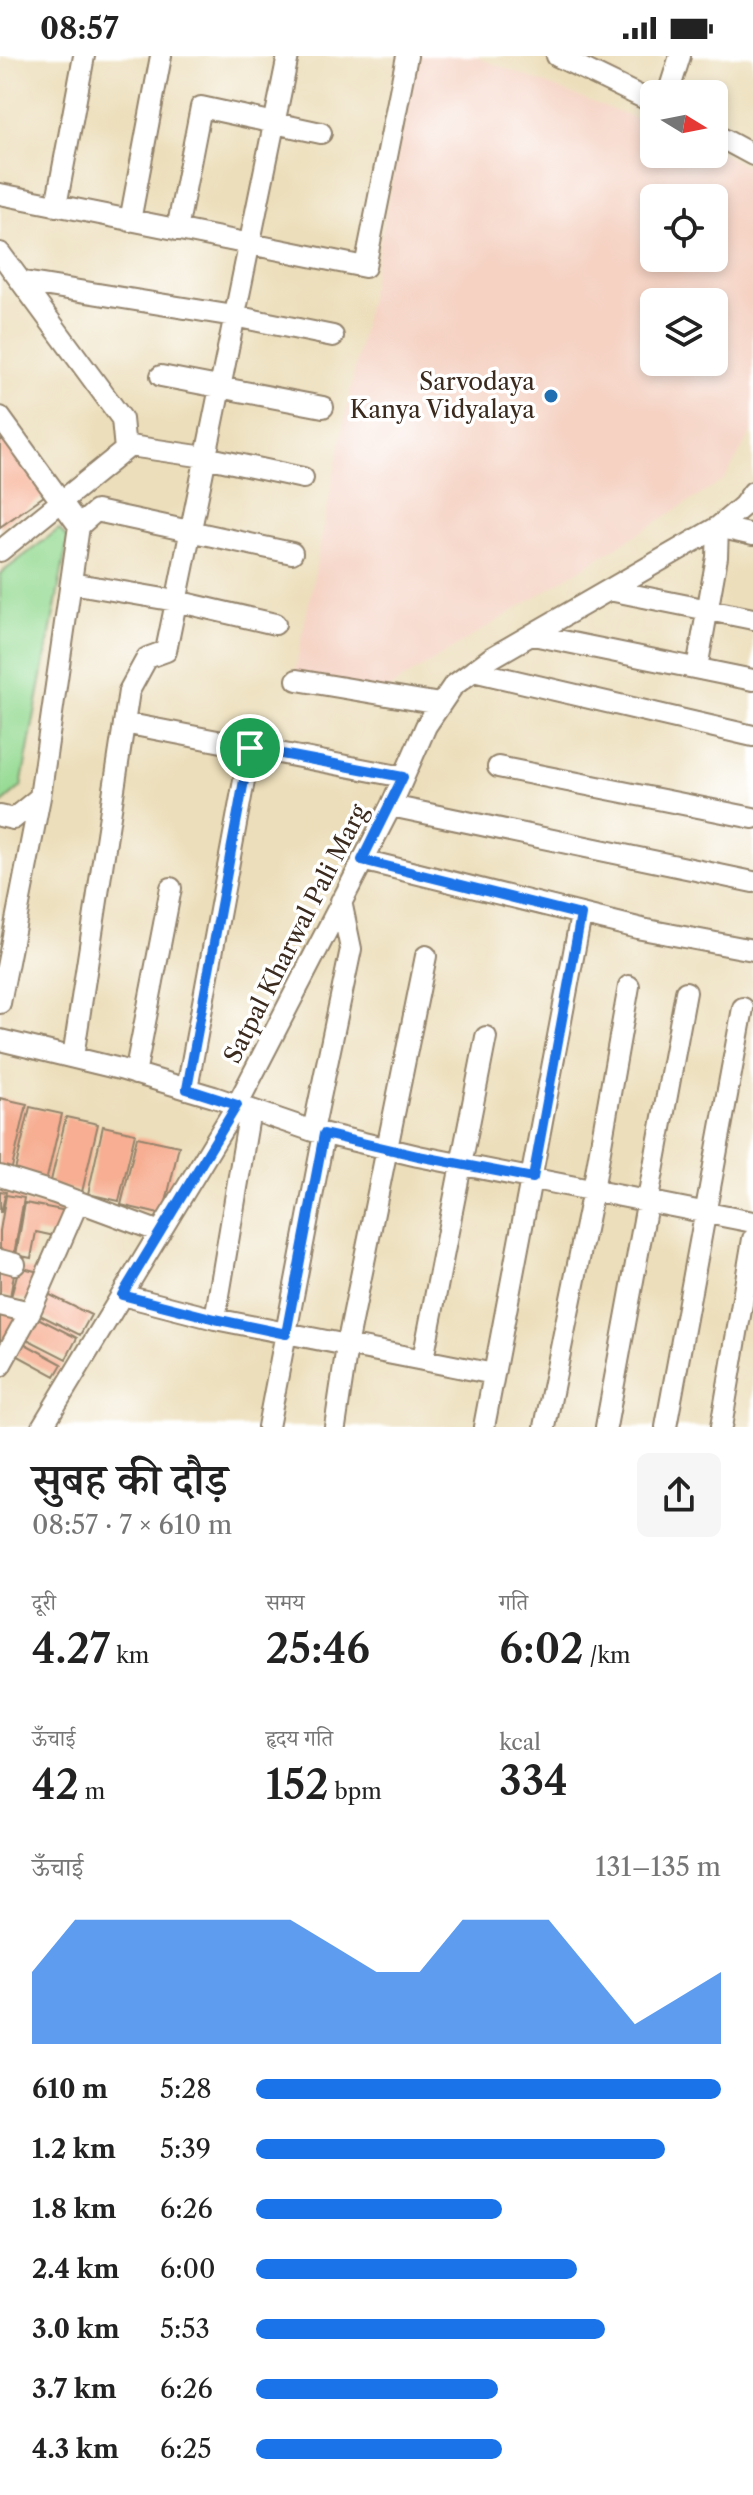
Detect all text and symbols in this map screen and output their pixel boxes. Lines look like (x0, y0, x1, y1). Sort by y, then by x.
text: 08:57 (40, 10, 119, 47)
north arrow (640, 80, 728, 168)
map controls (640, 80, 728, 376)
button: locate (640, 184, 728, 272)
button: layers (640, 288, 728, 376)
place label: Sarvodaya Kanya Vidyalaya (350, 367, 535, 424)
marker: Sarvodaya Kanya Vidyalaya (542, 387, 560, 405)
pin (216, 714, 284, 782)
icon: arrive (228, 726, 272, 770)
street label: Satpal Kharwal Pali Marg (218, 799, 374, 1068)
text: सुबह की दौड़ (32, 1452, 228, 1506)
button: share (637, 1453, 721, 1537)
text: 08:57 · 7 × 610 m (32, 1509, 232, 1541)
text: दूरी (32, 1589, 56, 1616)
text: समय (266, 1589, 304, 1616)
text: गति (499, 1589, 528, 1616)
text: 4.27 (32, 1624, 110, 1673)
text: 25:46 (266, 1624, 370, 1673)
text: 6:02 (499, 1624, 584, 1673)
text: km (110, 1642, 149, 1669)
text: /km (584, 1642, 631, 1669)
text: ऊँचाई (32, 1725, 75, 1752)
text: हृदय गति (266, 1725, 333, 1752)
text: kcal (499, 1729, 541, 1756)
text: 334 (499, 1756, 568, 1805)
text: 42 (32, 1760, 79, 1809)
text: 152 (266, 1760, 329, 1809)
text: m (79, 1778, 105, 1805)
text: bpm (329, 1778, 382, 1805)
text: ऊँचाई (32, 1851, 83, 1883)
text: 131–135 m (595, 1851, 721, 1883)
text: 610 m (32, 2073, 108, 2105)
text: 5:28 (160, 2073, 212, 2105)
text: 1.2 km (32, 2133, 116, 2165)
text: 5:39 (160, 2133, 211, 2165)
text: 1.8 km (32, 2193, 116, 2225)
text: 6:26 (160, 2193, 213, 2225)
text: 2.4 km (32, 2253, 120, 2285)
text: 6:00 (160, 2253, 215, 2285)
text: 3.0 km (32, 2313, 120, 2345)
text: 5:53 (160, 2313, 210, 2345)
text: 3.7 km (32, 2373, 117, 2405)
text: 6:26 (160, 2373, 213, 2405)
text: 4.3 km (32, 2433, 119, 2465)
text: 6:25 (160, 2433, 212, 2465)

